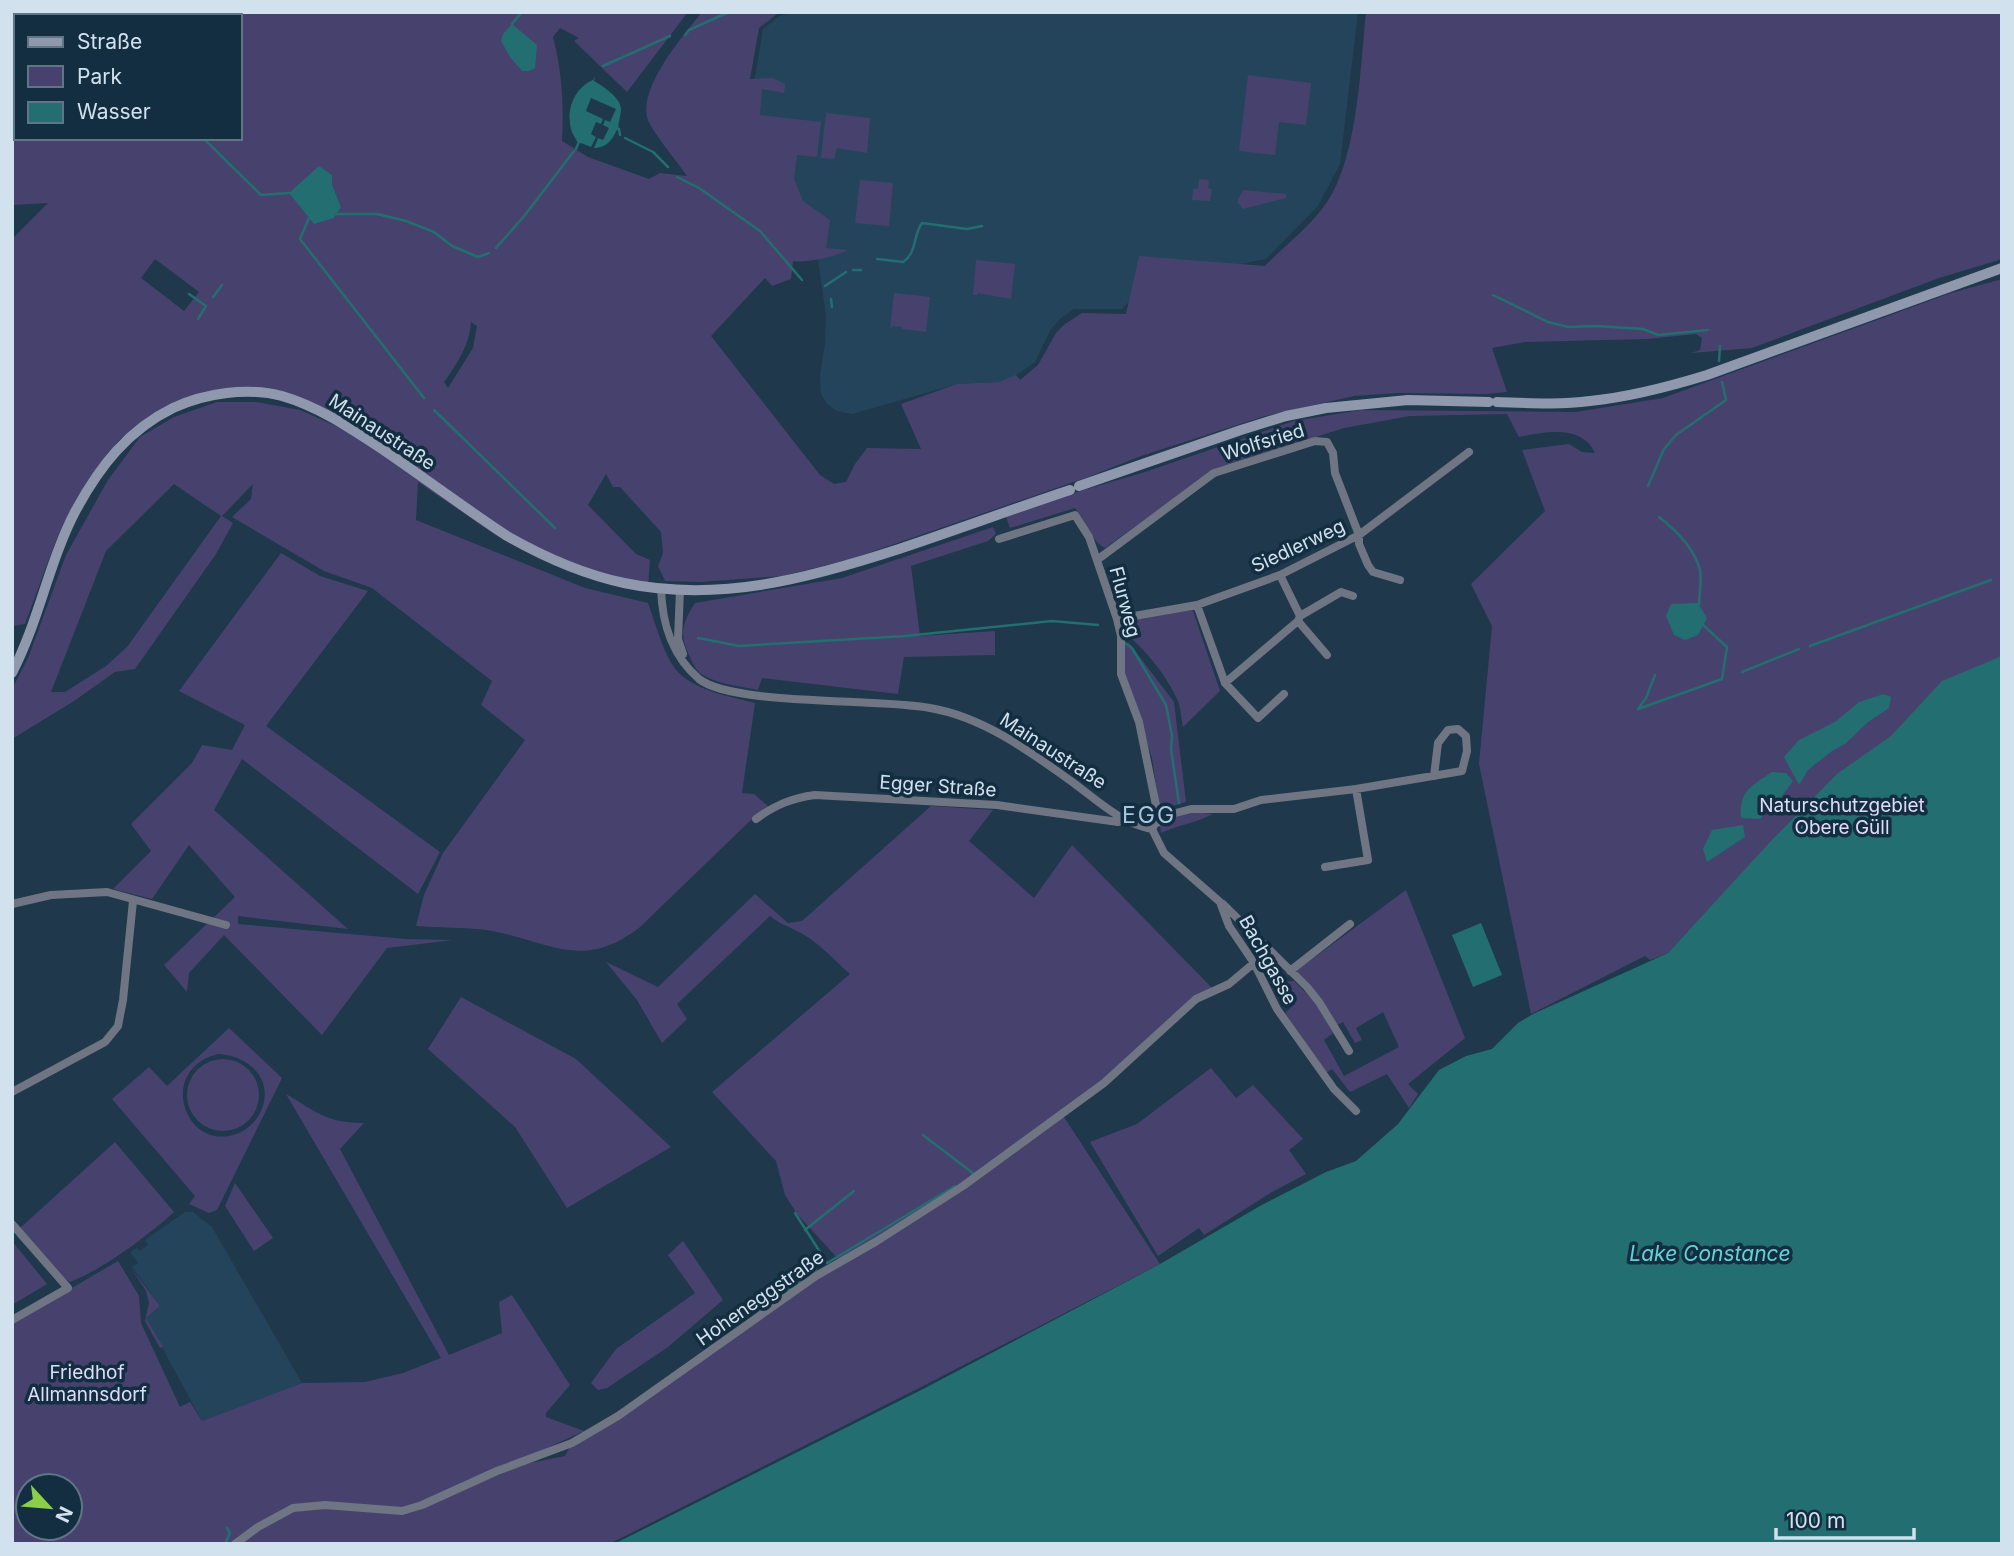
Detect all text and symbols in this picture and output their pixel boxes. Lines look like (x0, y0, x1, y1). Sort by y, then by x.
legend (14, 14, 242, 140)
text: Straße (77, 29, 142, 54)
text: Park (77, 64, 122, 89)
text: Wasser (77, 99, 151, 124)
street label: Mainaustraße (324, 389, 440, 475)
street label: Wolfsried (1219, 419, 1307, 465)
street label: Siedlerweg (1248, 514, 1348, 578)
street label: Flurweg (1105, 564, 1145, 640)
street label: Mainaustraße (995, 708, 1111, 794)
street label: Egger Straße (879, 770, 997, 802)
park label: Naturschutzgebiet Obere Güll (1759, 794, 1925, 839)
district label: EGG (1122, 801, 1176, 829)
street label: Bachgasse (1234, 911, 1302, 1009)
water label: Lake Constance (1629, 1241, 1791, 1266)
street label: Hoheneggstraße (692, 1245, 828, 1351)
park label: Friedhof Allmannsdorf (27, 1361, 147, 1406)
north arrow (14, 1472, 84, 1542)
scale bar (1776, 1496, 1914, 1540)
text: N (50, 1503, 77, 1526)
text: 100 m (1786, 1508, 1845, 1533)

